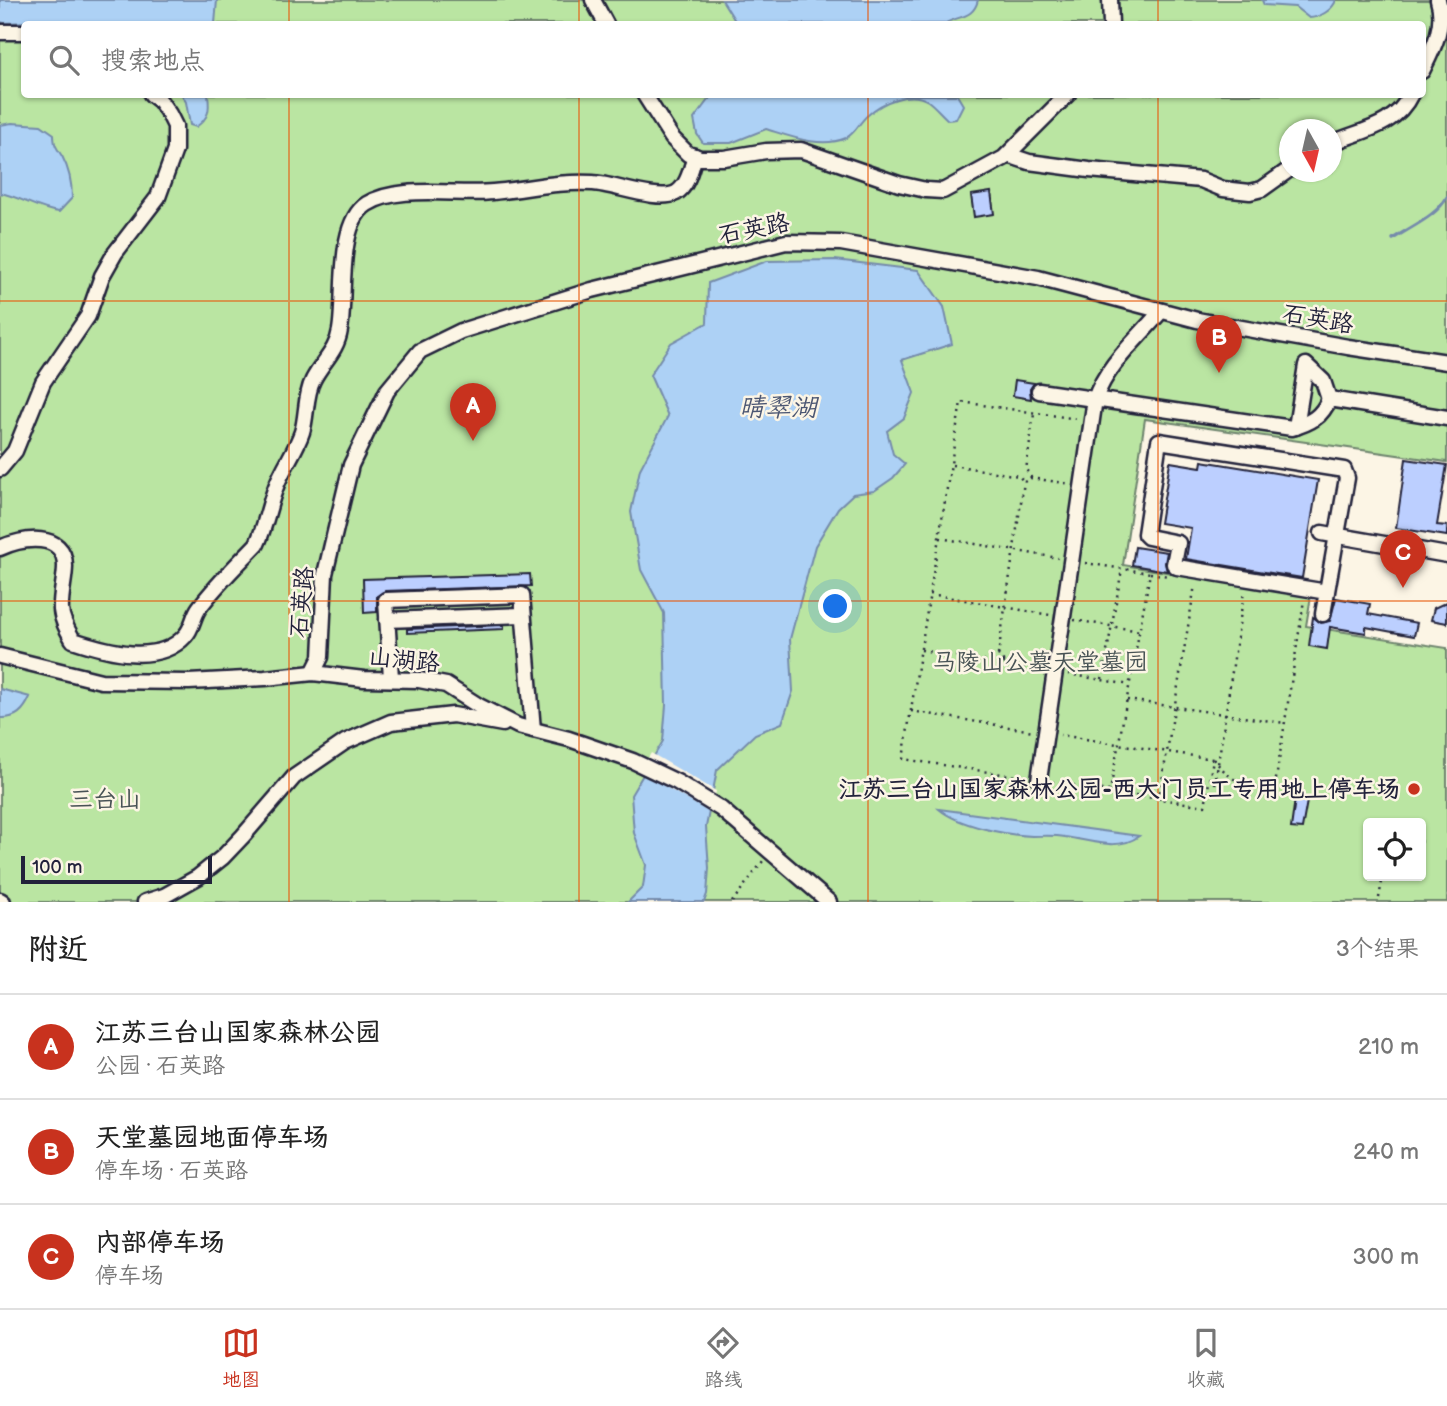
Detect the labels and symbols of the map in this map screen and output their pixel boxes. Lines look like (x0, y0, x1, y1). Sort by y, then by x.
north arrow (1279, 119, 1342, 182)
street label: 石英路 (716, 208, 792, 250)
street label: 石英路 (1280, 298, 1356, 340)
pin: B (1196, 315, 1242, 373)
pin: A (450, 383, 496, 441)
water label: 晴翠湖 (739, 393, 820, 424)
pin: C (1380, 530, 1426, 588)
street label: 石英路 (284, 565, 320, 639)
your location (818, 589, 852, 623)
street label: 山湖路 (367, 642, 441, 678)
park label: 马陵山公墓天堂墓园 (932, 648, 1148, 677)
place label: 江苏三台山国家森林公园-西大门员工专用地上停车场 (838, 775, 1400, 804)
marker: 江苏三台山国家森林公园-西大门员工专用地上停车场 (1406, 781, 1422, 797)
park label: 三台山 (69, 785, 141, 814)
scale bar (21, 853, 212, 885)

